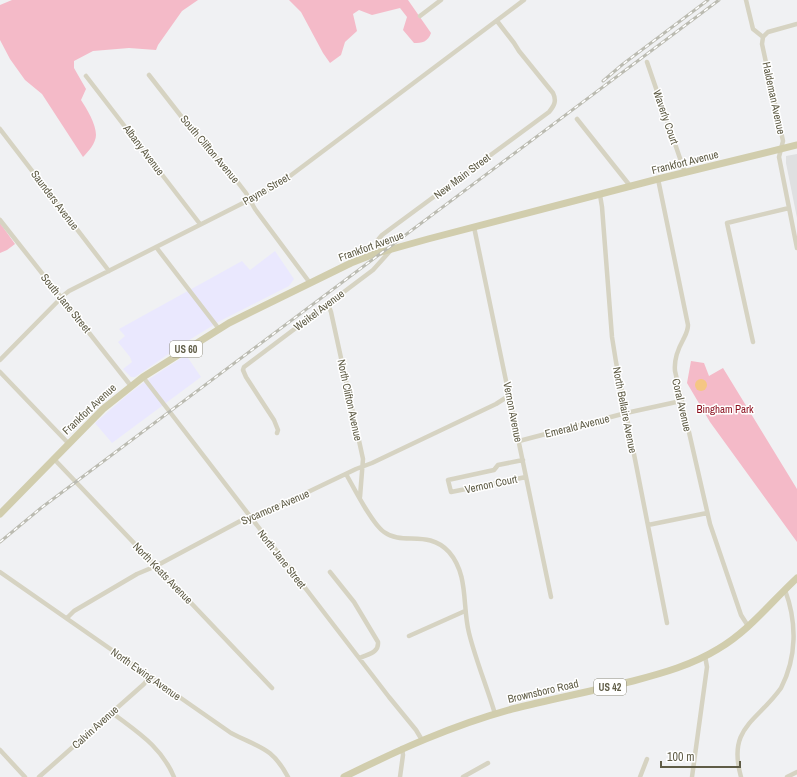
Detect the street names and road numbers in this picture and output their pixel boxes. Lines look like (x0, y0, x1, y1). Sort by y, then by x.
street label: Haldeman Avenue (760, 61, 788, 135)
street label: Waverly Court (650, 88, 682, 147)
street label: South Clifton Avenue (177, 112, 243, 186)
street label: Albany Avenue (120, 121, 168, 178)
street label: Frankfort Avenue (650, 147, 720, 177)
street label: New Main Street (431, 150, 493, 202)
street label: Saunders Avenue (28, 167, 82, 233)
street label: Payne Street (240, 170, 293, 208)
street label: Frankfort Avenue (336, 228, 406, 264)
street label: South Jane Street (38, 271, 94, 336)
street label: Weikel Avenue (291, 286, 347, 334)
road number: US 60 (170, 341, 202, 357)
street label: North Clifton Avenue (335, 358, 365, 442)
street label: North Bellaire Avenue (610, 366, 640, 454)
street label: Coral Avenue (669, 377, 695, 433)
street label: Frankfort Avenue (59, 381, 119, 437)
street label: Vernon Avenue (500, 381, 526, 443)
street label: Emerald Avenue (543, 411, 611, 441)
street label: Vernon Court (464, 472, 519, 496)
street label: Sycamore Avenue (239, 486, 311, 528)
street label: North Jane Street (255, 527, 310, 592)
street label: North Keats Avenue (130, 539, 196, 607)
street label: North Ewing Avenue (108, 645, 184, 703)
street label: Brownsboro Road (506, 676, 580, 706)
road number: US 42 (594, 679, 626, 695)
street label: Calvin Avenue (69, 702, 121, 752)

